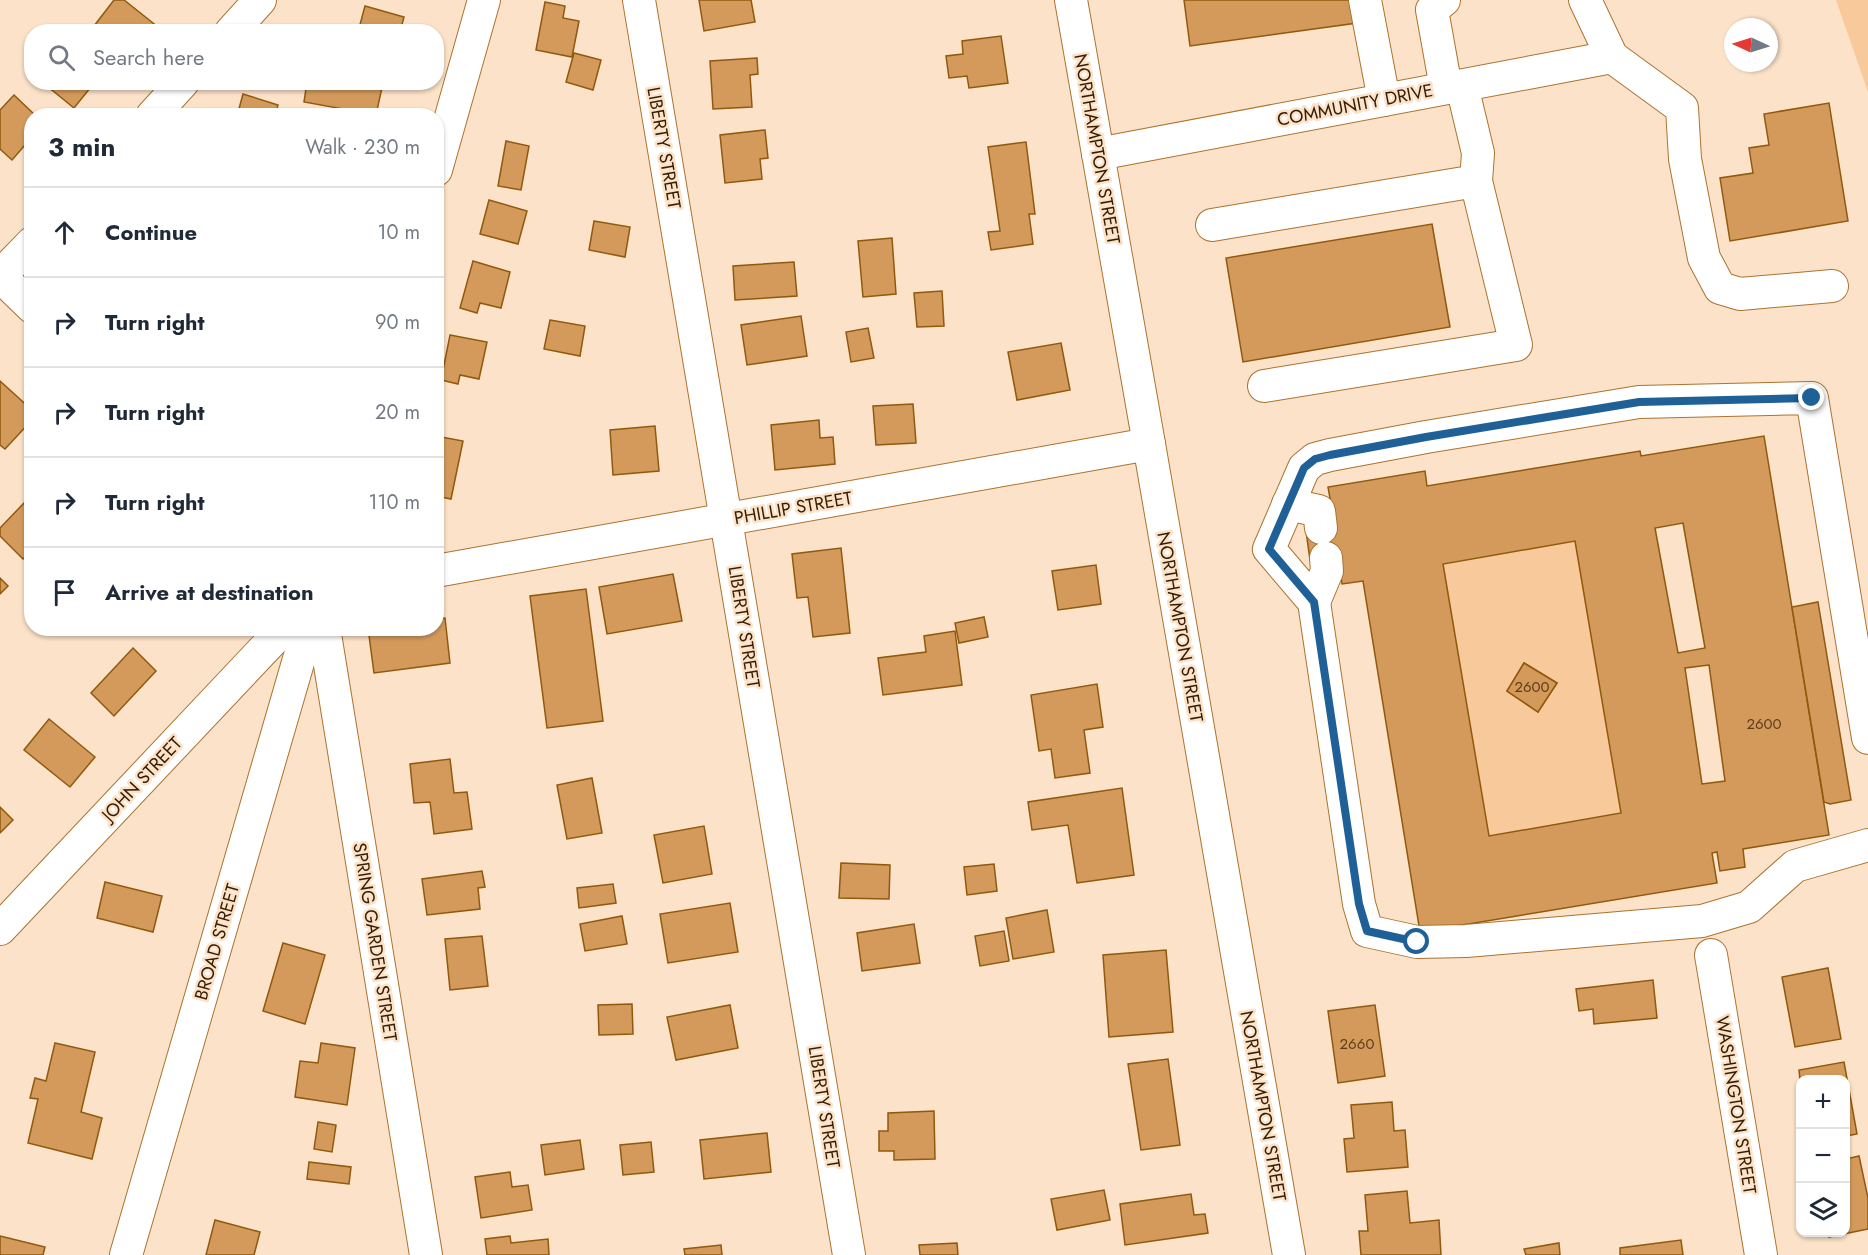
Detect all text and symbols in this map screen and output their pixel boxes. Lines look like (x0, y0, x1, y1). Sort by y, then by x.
north arrow (1724, 18, 1778, 72)
search box (24, 24, 444, 90)
icon: search (45, 41, 78, 74)
text: Search here (93, 41, 204, 73)
street label: NORTHAMPTON STREET (1067, 52, 1127, 247)
street label: COMMUNITY DRIVE (1275, 77, 1435, 133)
street label: LIBERTY STREET (640, 85, 688, 212)
text: 3 min (48, 128, 115, 166)
text: Walk · 230 m (305, 133, 420, 162)
icon: ahead (48, 216, 81, 249)
text: Continue (105, 216, 197, 248)
text: 10 m (377, 218, 420, 247)
icon: right (48, 306, 81, 339)
text: Turn right (105, 306, 205, 338)
text: 90 m (375, 308, 420, 337)
route end (1798, 384, 1824, 410)
icon: right (48, 396, 81, 429)
text: Turn right (105, 396, 205, 428)
text: 20 m (375, 398, 420, 427)
street label: PHILLIP STREET (732, 485, 855, 531)
icon: right (48, 486, 81, 519)
text: Turn right (105, 486, 205, 518)
text: 110 m (368, 488, 420, 517)
street label: NORTHAMPTON STREET (1150, 530, 1210, 725)
street label: LIBERTY STREET (722, 564, 767, 691)
icon: arrive (48, 576, 81, 609)
text: Arrive at destination (105, 576, 314, 608)
house number: 2600 (1514, 676, 1550, 698)
house number: 2600 (1746, 713, 1782, 735)
street label: JOHN STREET (95, 730, 189, 829)
street label: SPRING GARDEN STREET (346, 841, 404, 1044)
street label: BROAD STREET (188, 880, 246, 1003)
route start (1403, 928, 1429, 954)
street label: NORTHAMPTON STREET (1233, 1009, 1293, 1204)
street label: WASHINGTON STREET (1709, 1014, 1763, 1197)
house number: 2660 (1340, 1033, 1374, 1055)
street label: LIBERTY STREET (802, 1044, 847, 1171)
map controls (1796, 1075, 1850, 1237)
button: + (1796, 1075, 1850, 1129)
button: − (1796, 1129, 1850, 1183)
button: layers (1796, 1183, 1850, 1237)

